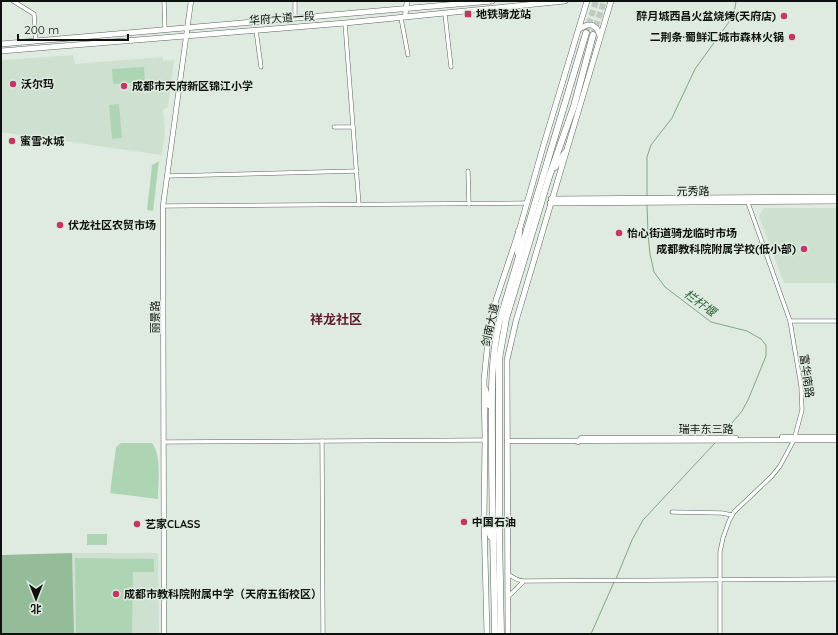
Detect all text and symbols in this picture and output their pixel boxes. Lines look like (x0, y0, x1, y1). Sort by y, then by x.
place label: 地铁骑龙站 (476, 7, 531, 21)
street label: 华府大道一段 (249, 9, 315, 27)
marker: 地铁骑龙站 (463, 9, 473, 19)
place label: 醉月城西昌火盆烧烤(天府店) (636, 9, 776, 23)
marker: 醉月城西昌火盆烧烤(天府店) (779, 11, 789, 21)
scale bar (18, 16, 128, 42)
text: 200 m (24, 22, 59, 37)
place label: 二荆条·蜀鲜汇城市森林火锅 (650, 30, 784, 44)
marker: 二荆条·蜀鲜汇城市森林火锅 (787, 32, 797, 42)
place label: 沃尔玛 (21, 77, 54, 91)
marker: 沃尔玛 (8, 79, 18, 89)
place label: 成都市天府新区锦江小学 (132, 79, 253, 93)
marker: 成都市天府新区锦江小学 (119, 81, 129, 91)
place label: 蜜雪冰城 (20, 134, 65, 148)
marker: 蜜雪冰城 (7, 136, 17, 146)
street label: 元秀路 (677, 184, 710, 198)
place label: 伏龙社区农贸市场 (68, 218, 156, 232)
marker: 伏龙社区农贸市场 (55, 220, 65, 230)
place label: 怡心街道骑龙临时市场 (627, 226, 737, 240)
marker: 怡心街道骑龙临时市场 (614, 228, 624, 238)
place label: 成都教科院附属学校(低小部) (656, 242, 796, 256)
marker: 成都教科院附属学校(低小部) (799, 244, 809, 254)
water label: 栏杆堰 (681, 286, 721, 320)
street label: 丽景路 (148, 301, 162, 334)
street label: 剑南大道 (478, 302, 502, 348)
district label: 祥龙社区 (310, 311, 362, 327)
street label: 富华南路 (797, 353, 817, 399)
street label: 瑞丰东三路 (679, 422, 734, 436)
place label: 中国石油 (472, 515, 516, 529)
place label: 艺家CLASS (145, 517, 201, 531)
marker: 中国石油 (459, 517, 469, 527)
marker: 艺家CLASS (132, 519, 142, 529)
north arrow (16, 579, 56, 619)
place label: 成都市教科院附属中学（天府五街校区） (124, 587, 322, 601)
marker: 成都市教科院附属中学（天府五街校区） (111, 589, 121, 599)
text: 北 (31, 602, 42, 616)

